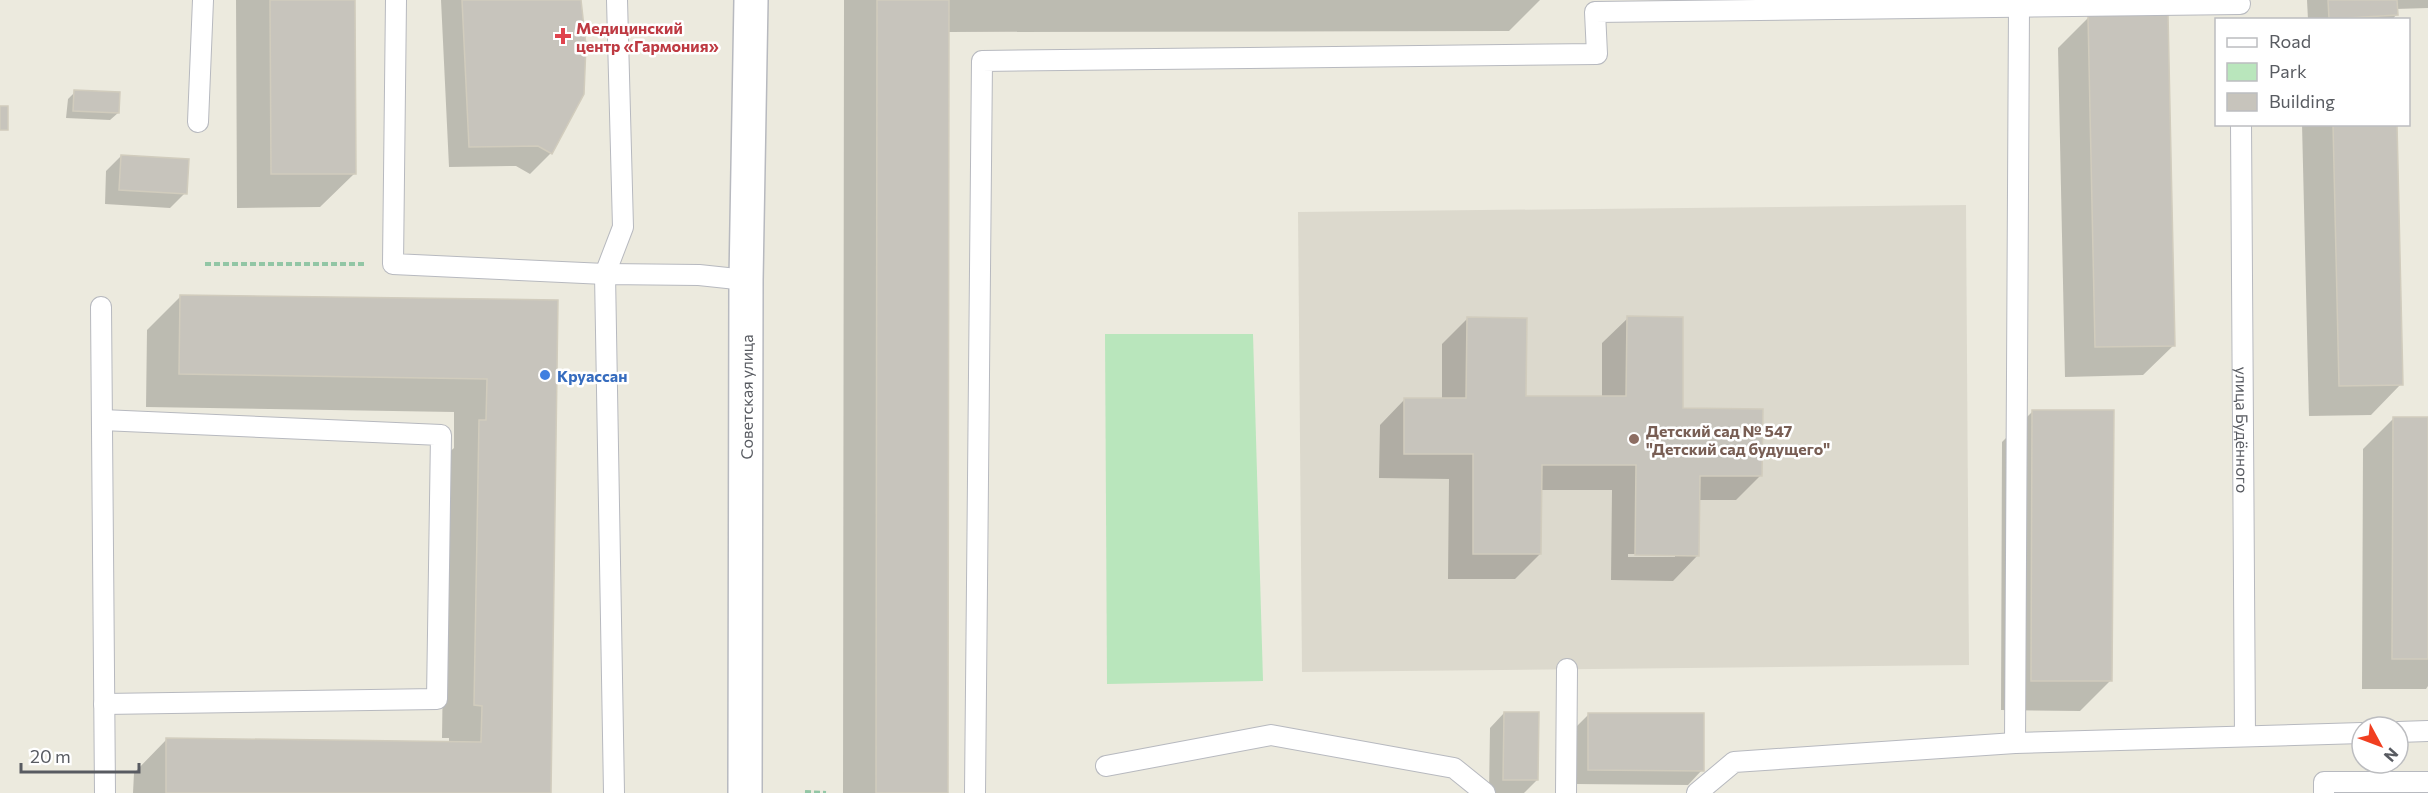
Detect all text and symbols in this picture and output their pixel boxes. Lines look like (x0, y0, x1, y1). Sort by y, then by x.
place label: Медицинский центр «Гармония» (576, 18, 719, 55)
legend (2215, 18, 2410, 126)
marker: Медицинский центр «Гармония» (554, 27, 572, 45)
text: Road (2269, 30, 2311, 52)
text: Park (2269, 60, 2307, 82)
text: Building (2269, 90, 2335, 112)
street label: Советская улица (736, 334, 755, 460)
place label: Круассан (557, 366, 627, 385)
street label: улица Будённого (2233, 367, 2253, 493)
marker: Круассан (538, 368, 552, 382)
place label: Детский сад № 547 "Детский сад будущего" (1646, 421, 1830, 458)
marker: Детский сад № 547 "Детский сад будущего" (1627, 432, 1641, 446)
north arrow (2350, 715, 2410, 775)
scale bar (21, 736, 140, 774)
text: N (2381, 744, 2403, 766)
text: 20 m (30, 745, 71, 767)

